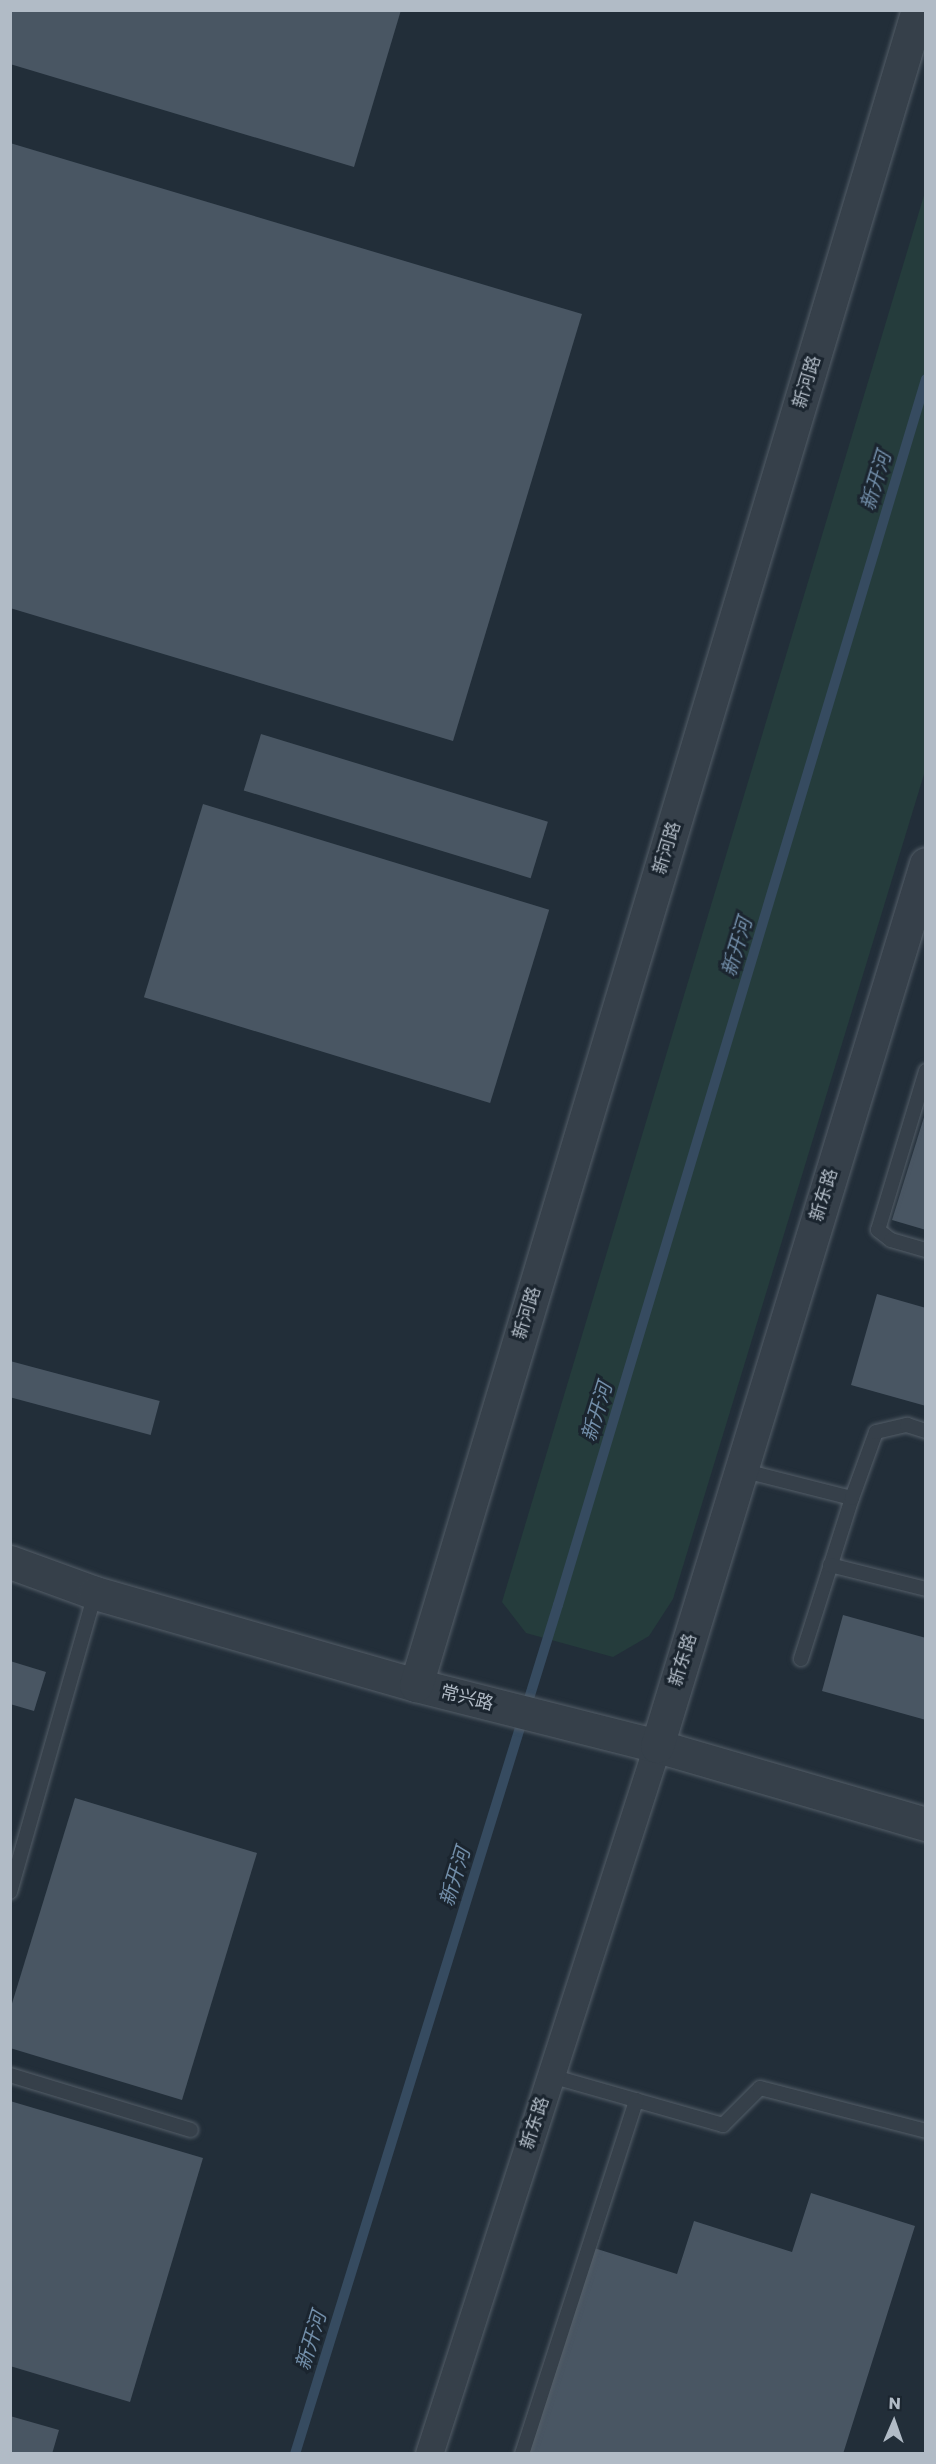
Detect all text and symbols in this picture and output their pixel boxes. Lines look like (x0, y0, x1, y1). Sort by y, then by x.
street label: 新河路 (789, 353, 825, 411)
water label: 新开河 (856, 449, 896, 513)
street label: 新河路 (649, 819, 685, 877)
water label: 新开河 (717, 915, 757, 979)
street label: 新东路 (806, 1166, 842, 1224)
street label: 新河路 (509, 1284, 545, 1342)
water label: 新开河 (577, 1380, 617, 1444)
street label: 新东路 (665, 1631, 701, 1689)
street label: 常兴路 (438, 1681, 496, 1715)
water label: 新开河 (435, 1845, 475, 1909)
street label: 新东路 (516, 2094, 554, 2152)
water label: 新开河 (291, 2309, 331, 2373)
north arrow (864, 2392, 924, 2452)
text: N (888, 2392, 901, 2415)

